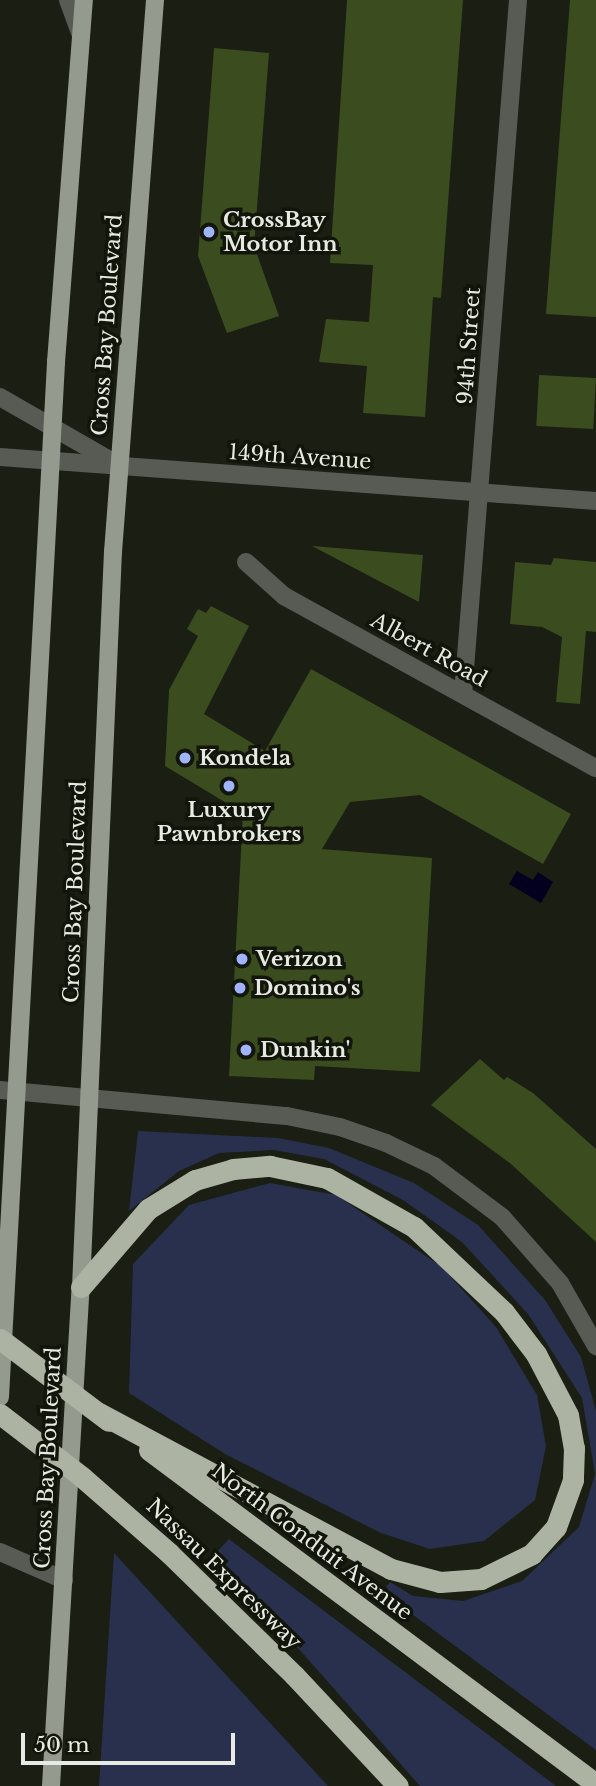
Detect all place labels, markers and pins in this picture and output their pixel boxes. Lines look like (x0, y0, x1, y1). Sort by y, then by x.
place label: CrossBay Motor Inn (223, 207, 338, 257)
marker: CrossBay Motor Inn (201, 224, 217, 240)
place label: Kondela (199, 745, 291, 771)
marker: Kondela (177, 750, 193, 766)
marker: Luxury Pawnbrokers (221, 778, 237, 794)
place label: Luxury Pawnbrokers (157, 797, 301, 847)
place label: Verizon (256, 946, 342, 972)
marker: Verizon (234, 951, 250, 967)
place label: Domino's (254, 975, 361, 1001)
marker: Domino's (232, 980, 248, 996)
place label: Dunkin' (260, 1037, 350, 1063)
marker: Dunkin' (238, 1042, 254, 1058)

